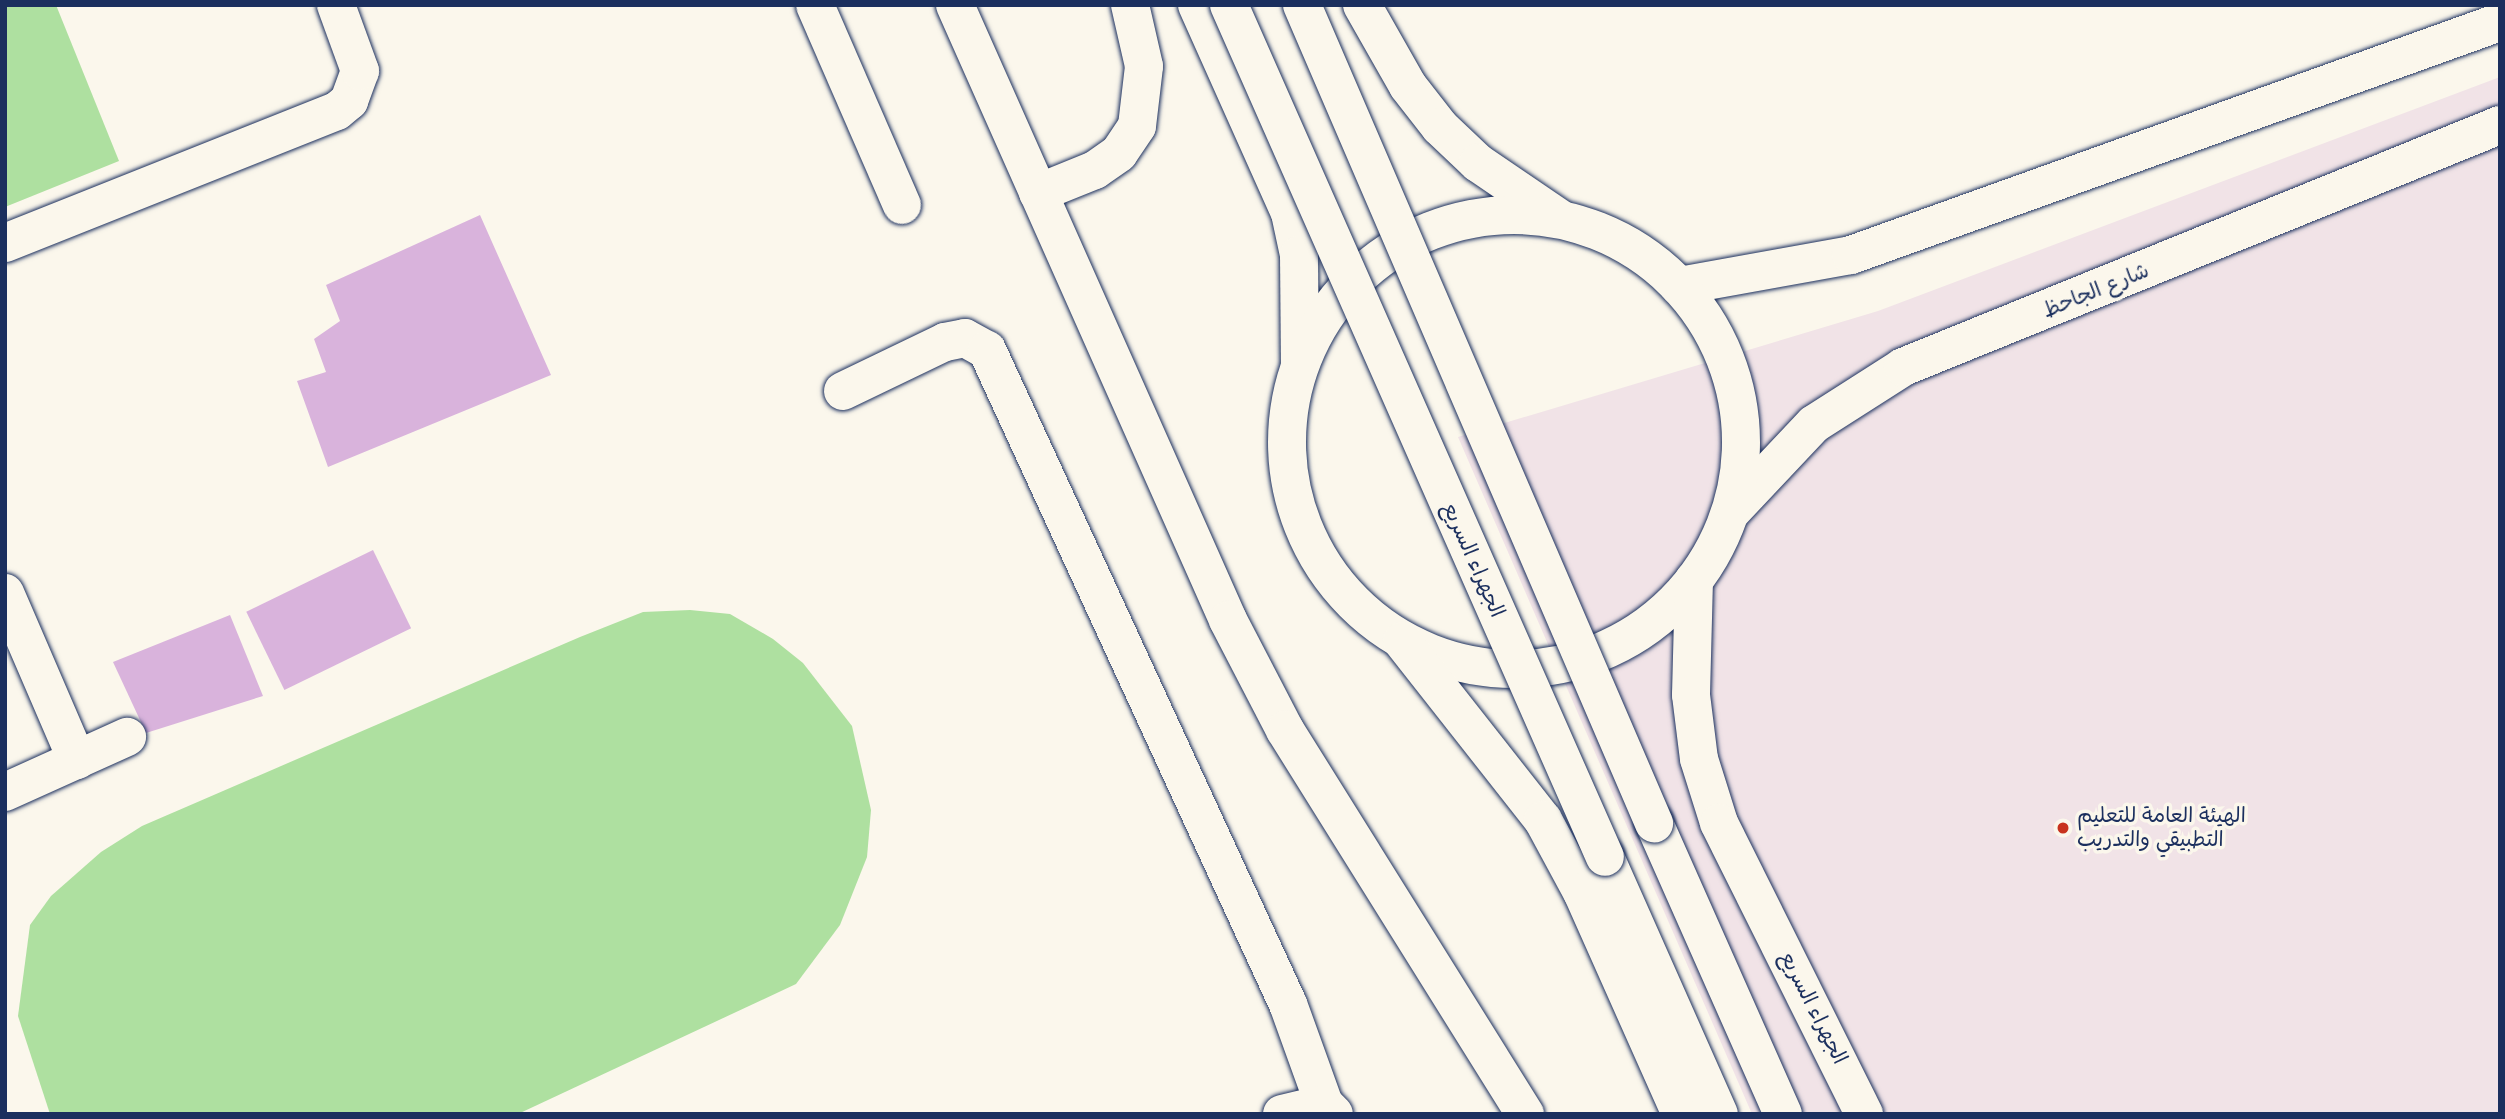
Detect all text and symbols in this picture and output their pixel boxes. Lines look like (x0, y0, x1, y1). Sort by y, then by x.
street label: شارع الجاحظ (2039, 258, 2153, 324)
street label: الجهراء السريع (1436, 499, 1510, 621)
place label: الهيئة العامة للتعليم التطبيقي والتدريب (2077, 803, 2246, 853)
marker: الهيئة العامة للتعليم التطبيقي والتدريب (2055, 820, 2071, 836)
street label: الجهراء السريع (1774, 947, 1852, 1069)

